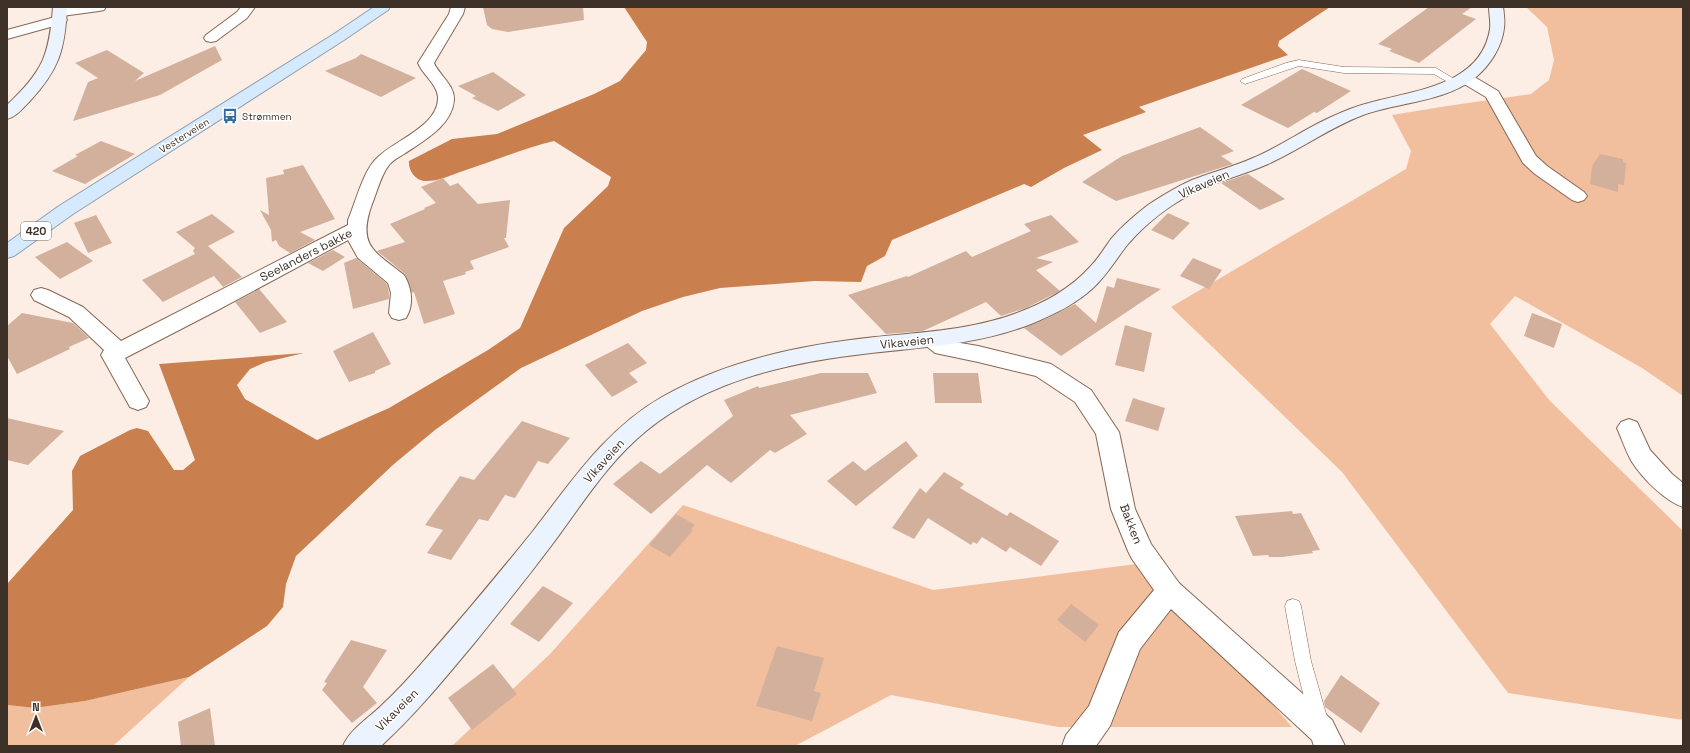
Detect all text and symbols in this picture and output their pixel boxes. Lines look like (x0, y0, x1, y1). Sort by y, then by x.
bus stop icon: Strømmen (221, 107, 239, 125)
place label: Strømmen (242, 110, 292, 123)
street label: Vesterveien (157, 115, 212, 156)
street label: Vikaveien (1176, 166, 1232, 202)
road number: 420 (21, 222, 51, 240)
street label: Seelanders bakke (257, 225, 355, 285)
street label: Vikaveien (879, 331, 935, 353)
street label: Vikaveien (580, 436, 628, 486)
street label: Bakken (1116, 502, 1146, 546)
street label: Vikaveien (372, 685, 422, 735)
north arrow (16, 697, 56, 737)
text: N (32, 700, 40, 714)

